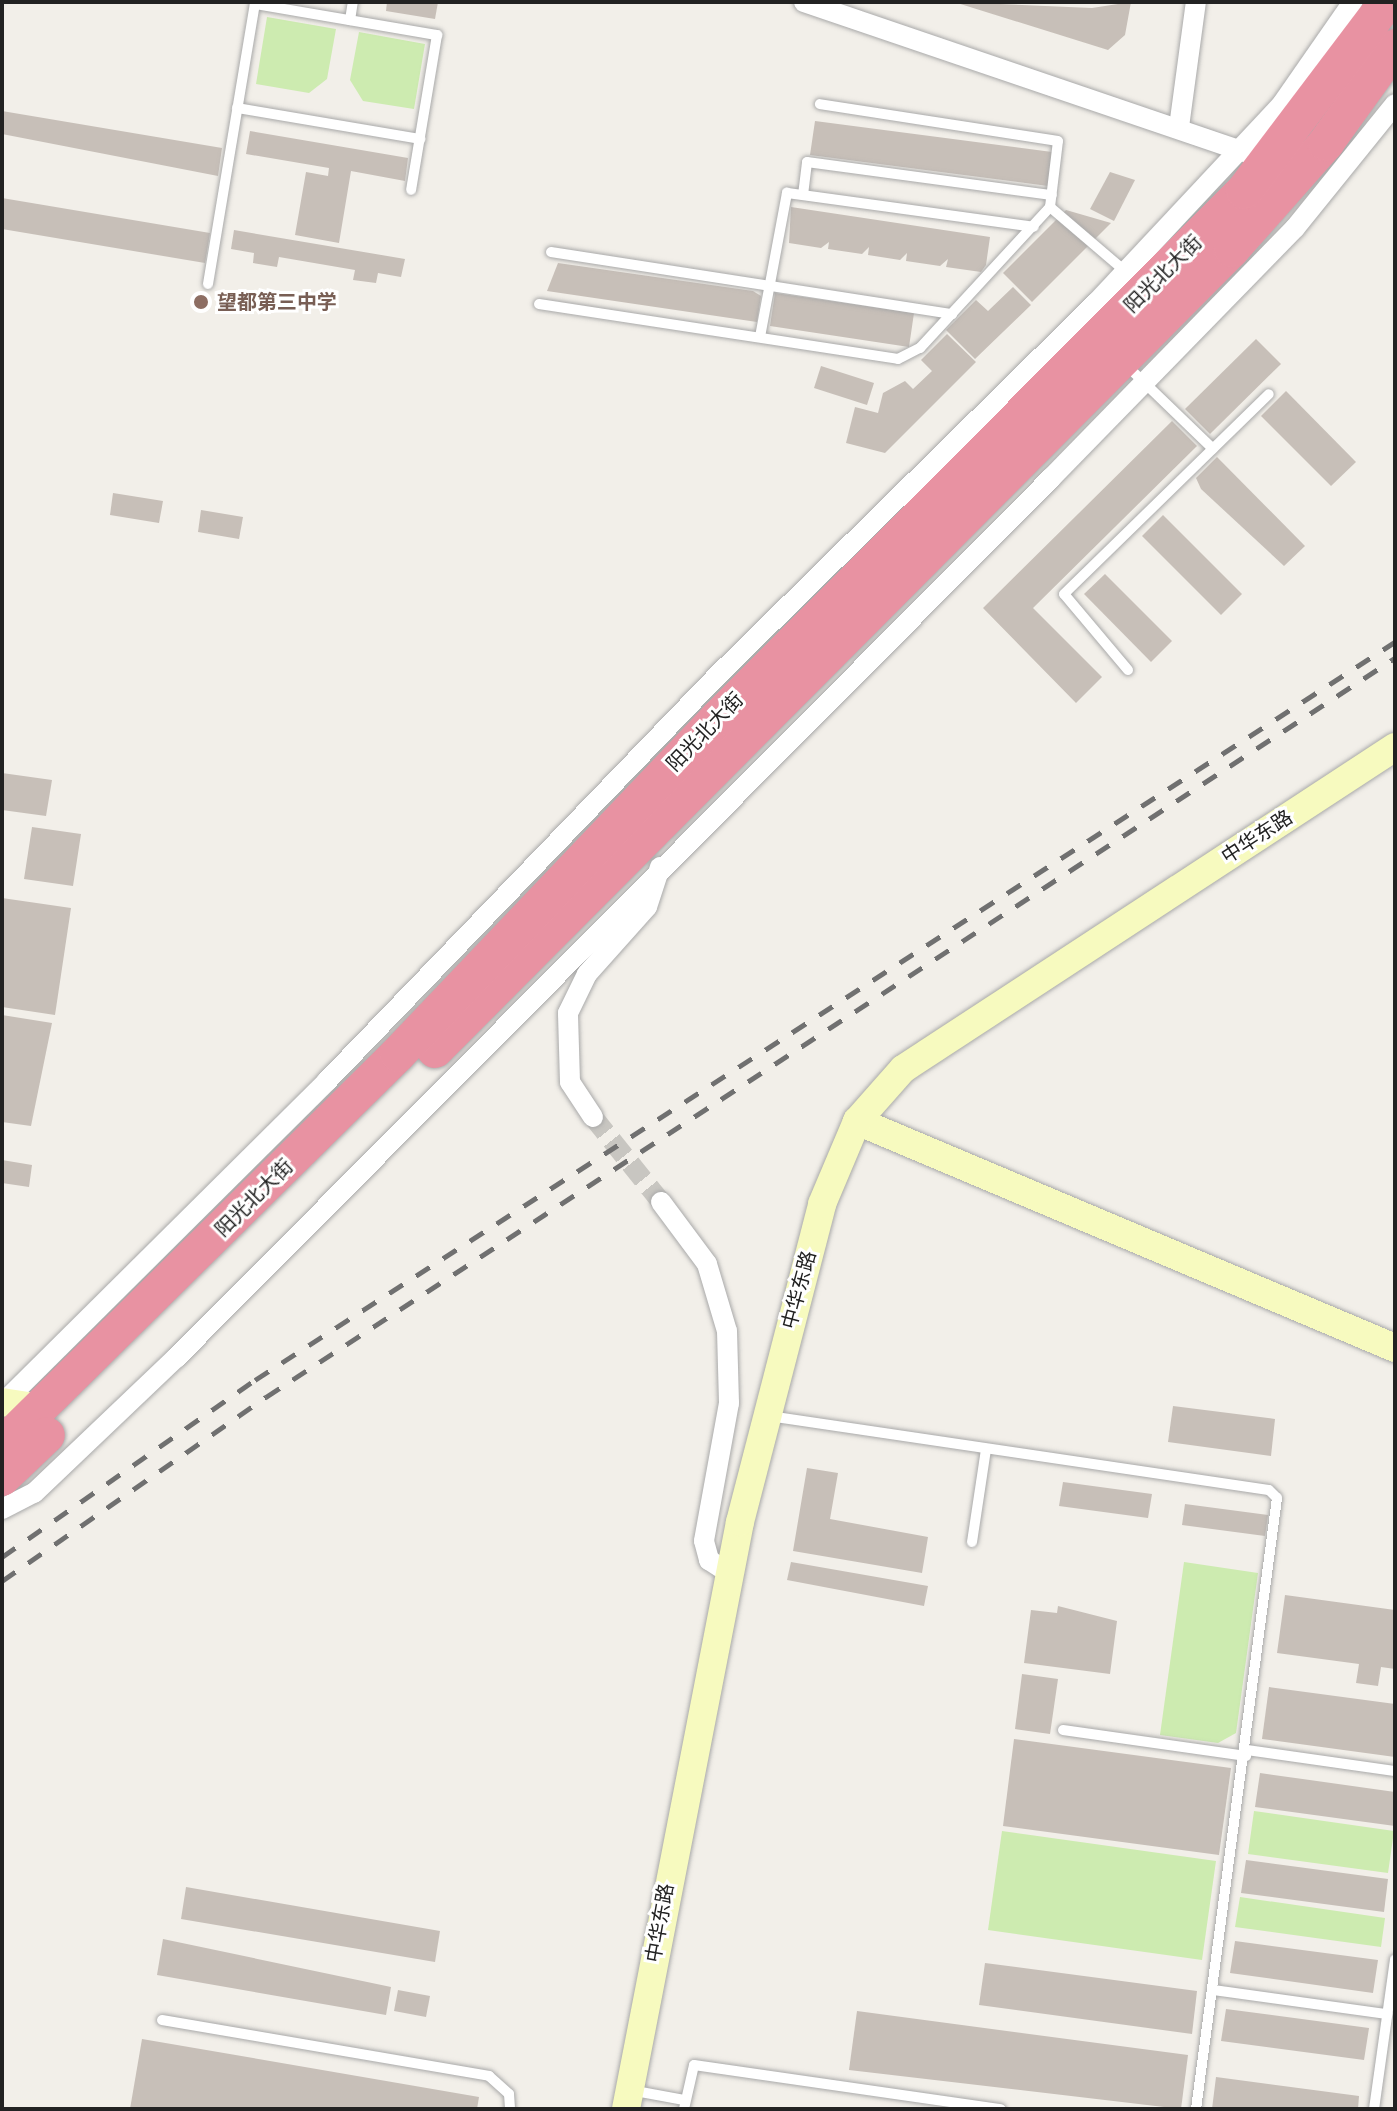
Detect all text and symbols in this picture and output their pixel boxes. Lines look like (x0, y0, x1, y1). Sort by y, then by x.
street label: 阳光北大街 (1119, 230, 1207, 318)
place label: 望都第三中学 (217, 290, 337, 314)
marker: 望都第三中学 (192, 293, 210, 311)
street label: 阳光北大街 (662, 688, 748, 776)
street label: 中华东路 (1217, 805, 1297, 869)
street label: 阳光北大街 (210, 1154, 298, 1242)
street label: 中华东路 (777, 1248, 821, 1332)
street label: 中华东路 (641, 1882, 679, 1964)

